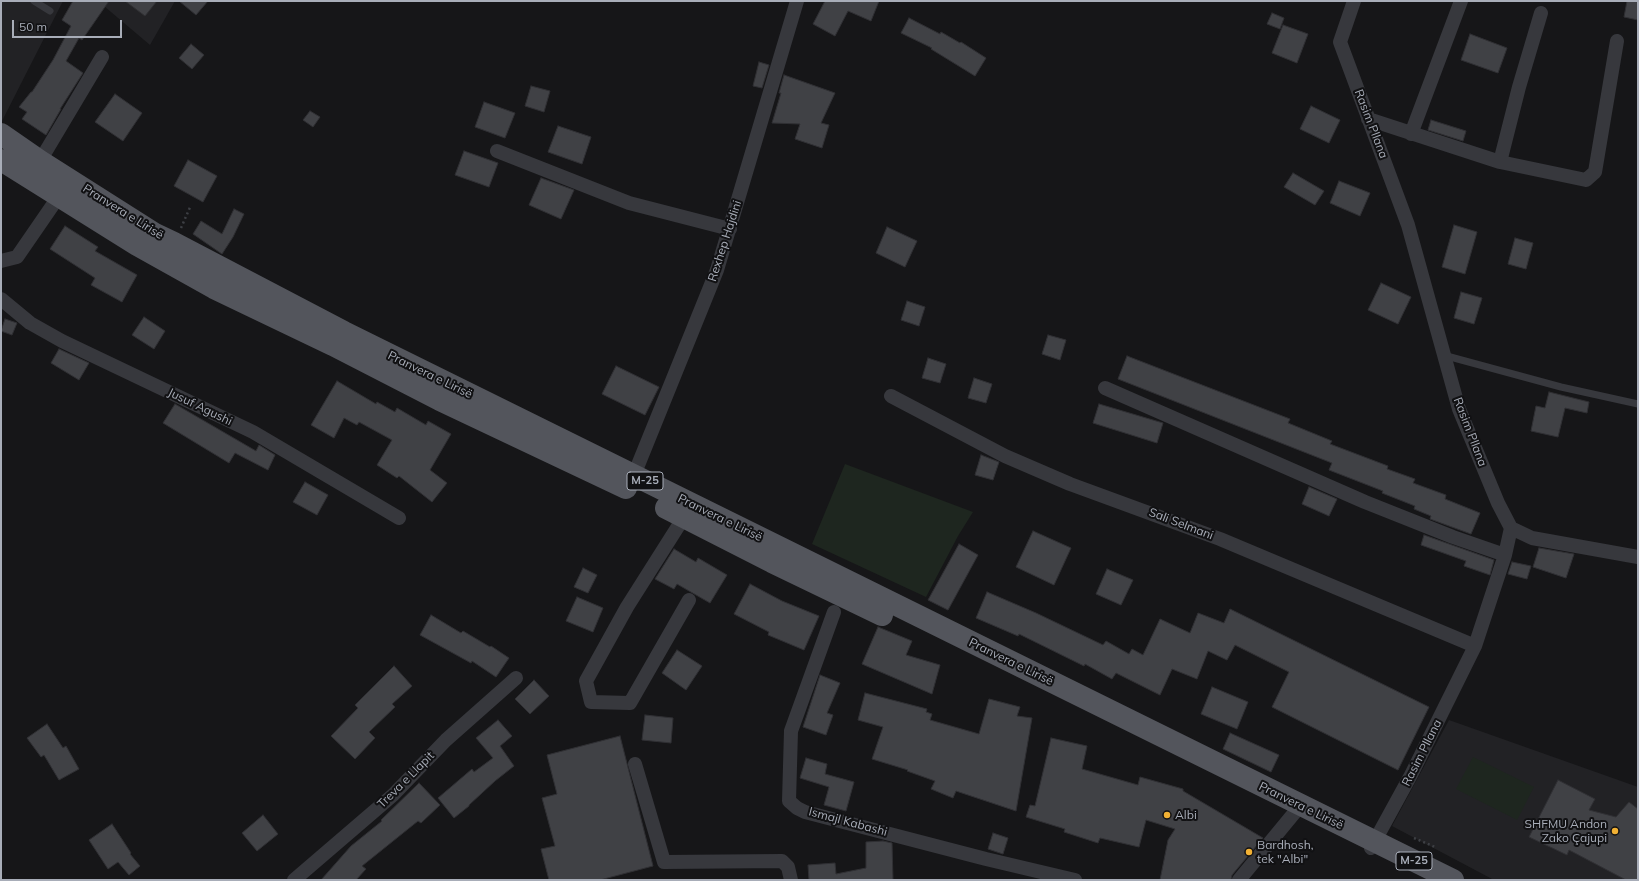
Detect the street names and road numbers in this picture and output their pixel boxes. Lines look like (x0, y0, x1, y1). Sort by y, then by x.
street label: Rasim Pllana (1351, 87, 1391, 161)
street label: Pranvera e Lirisë (80, 181, 166, 243)
street label: Rexhep Hajdini (705, 199, 745, 283)
street label: Pranvera e Lirisë (385, 348, 475, 402)
street label: Jusuf Agushi (166, 385, 234, 429)
street label: Rasim Pllana (1450, 395, 1490, 469)
road number: M-25 (627, 472, 663, 490)
street label: Pranvera e Lirisë (675, 491, 765, 545)
street label: Sali Selmani (1147, 505, 1215, 543)
street label: Pranvera e Lirisë (966, 635, 1056, 689)
street label: Rasim Pllana (1399, 717, 1445, 789)
street label: Treva e Llapit (375, 749, 437, 811)
street label: Pranvera e Lirisë (1256, 779, 1346, 833)
street label: Ismajl Kabashi (807, 805, 889, 839)
road number: M-25 (1396, 852, 1432, 870)

